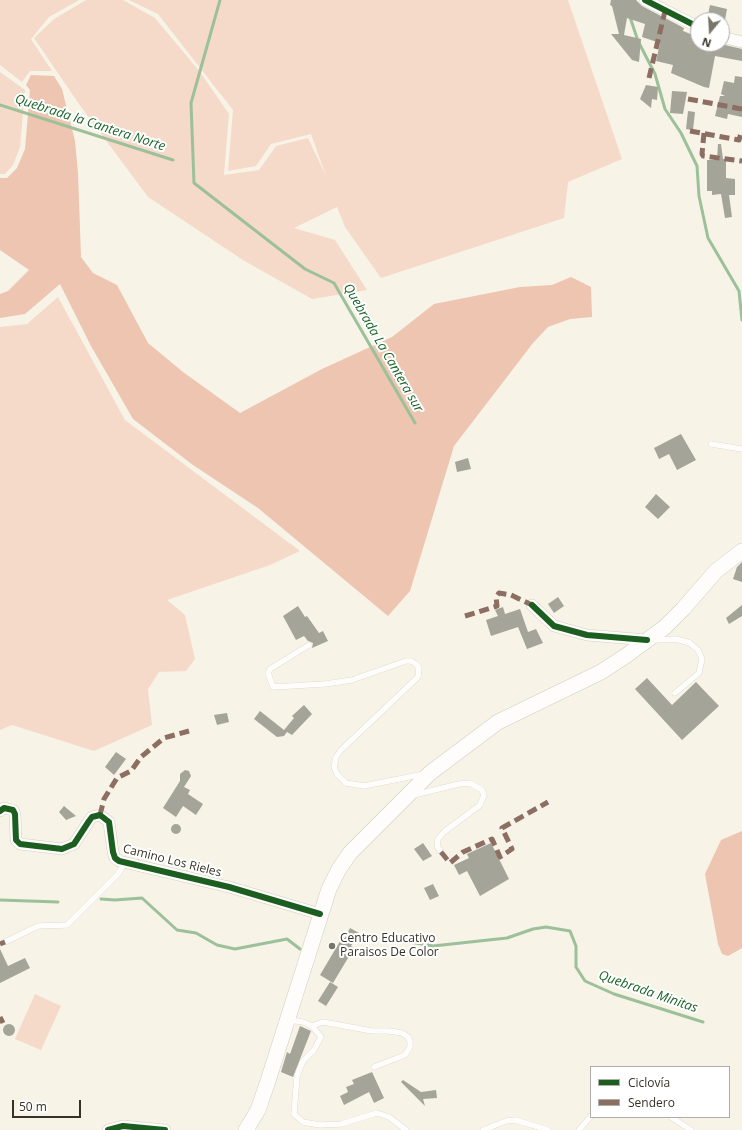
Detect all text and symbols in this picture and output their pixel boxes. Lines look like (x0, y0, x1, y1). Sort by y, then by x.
north arrow (690, 12, 730, 52)
text: N (700, 34, 713, 51)
water label: Quebrada la Cantera Norte (13, 91, 167, 155)
water label: Quebrada La Cantera sur (340, 281, 426, 415)
street label: Camino Los Rieles (121, 842, 223, 880)
place label: Centro Educativo Paraisos De Color (340, 932, 439, 960)
marker: Centro Educativo Paraisos De Color (327, 941, 337, 951)
water label: Quebrada Minitas (596, 968, 700, 1016)
legend (590, 1066, 730, 1118)
text: Ciclovía (628, 1074, 670, 1091)
scale bar (14, 1092, 83, 1118)
text: Sendero (628, 1094, 675, 1111)
text: 50 m (19, 1098, 47, 1115)

